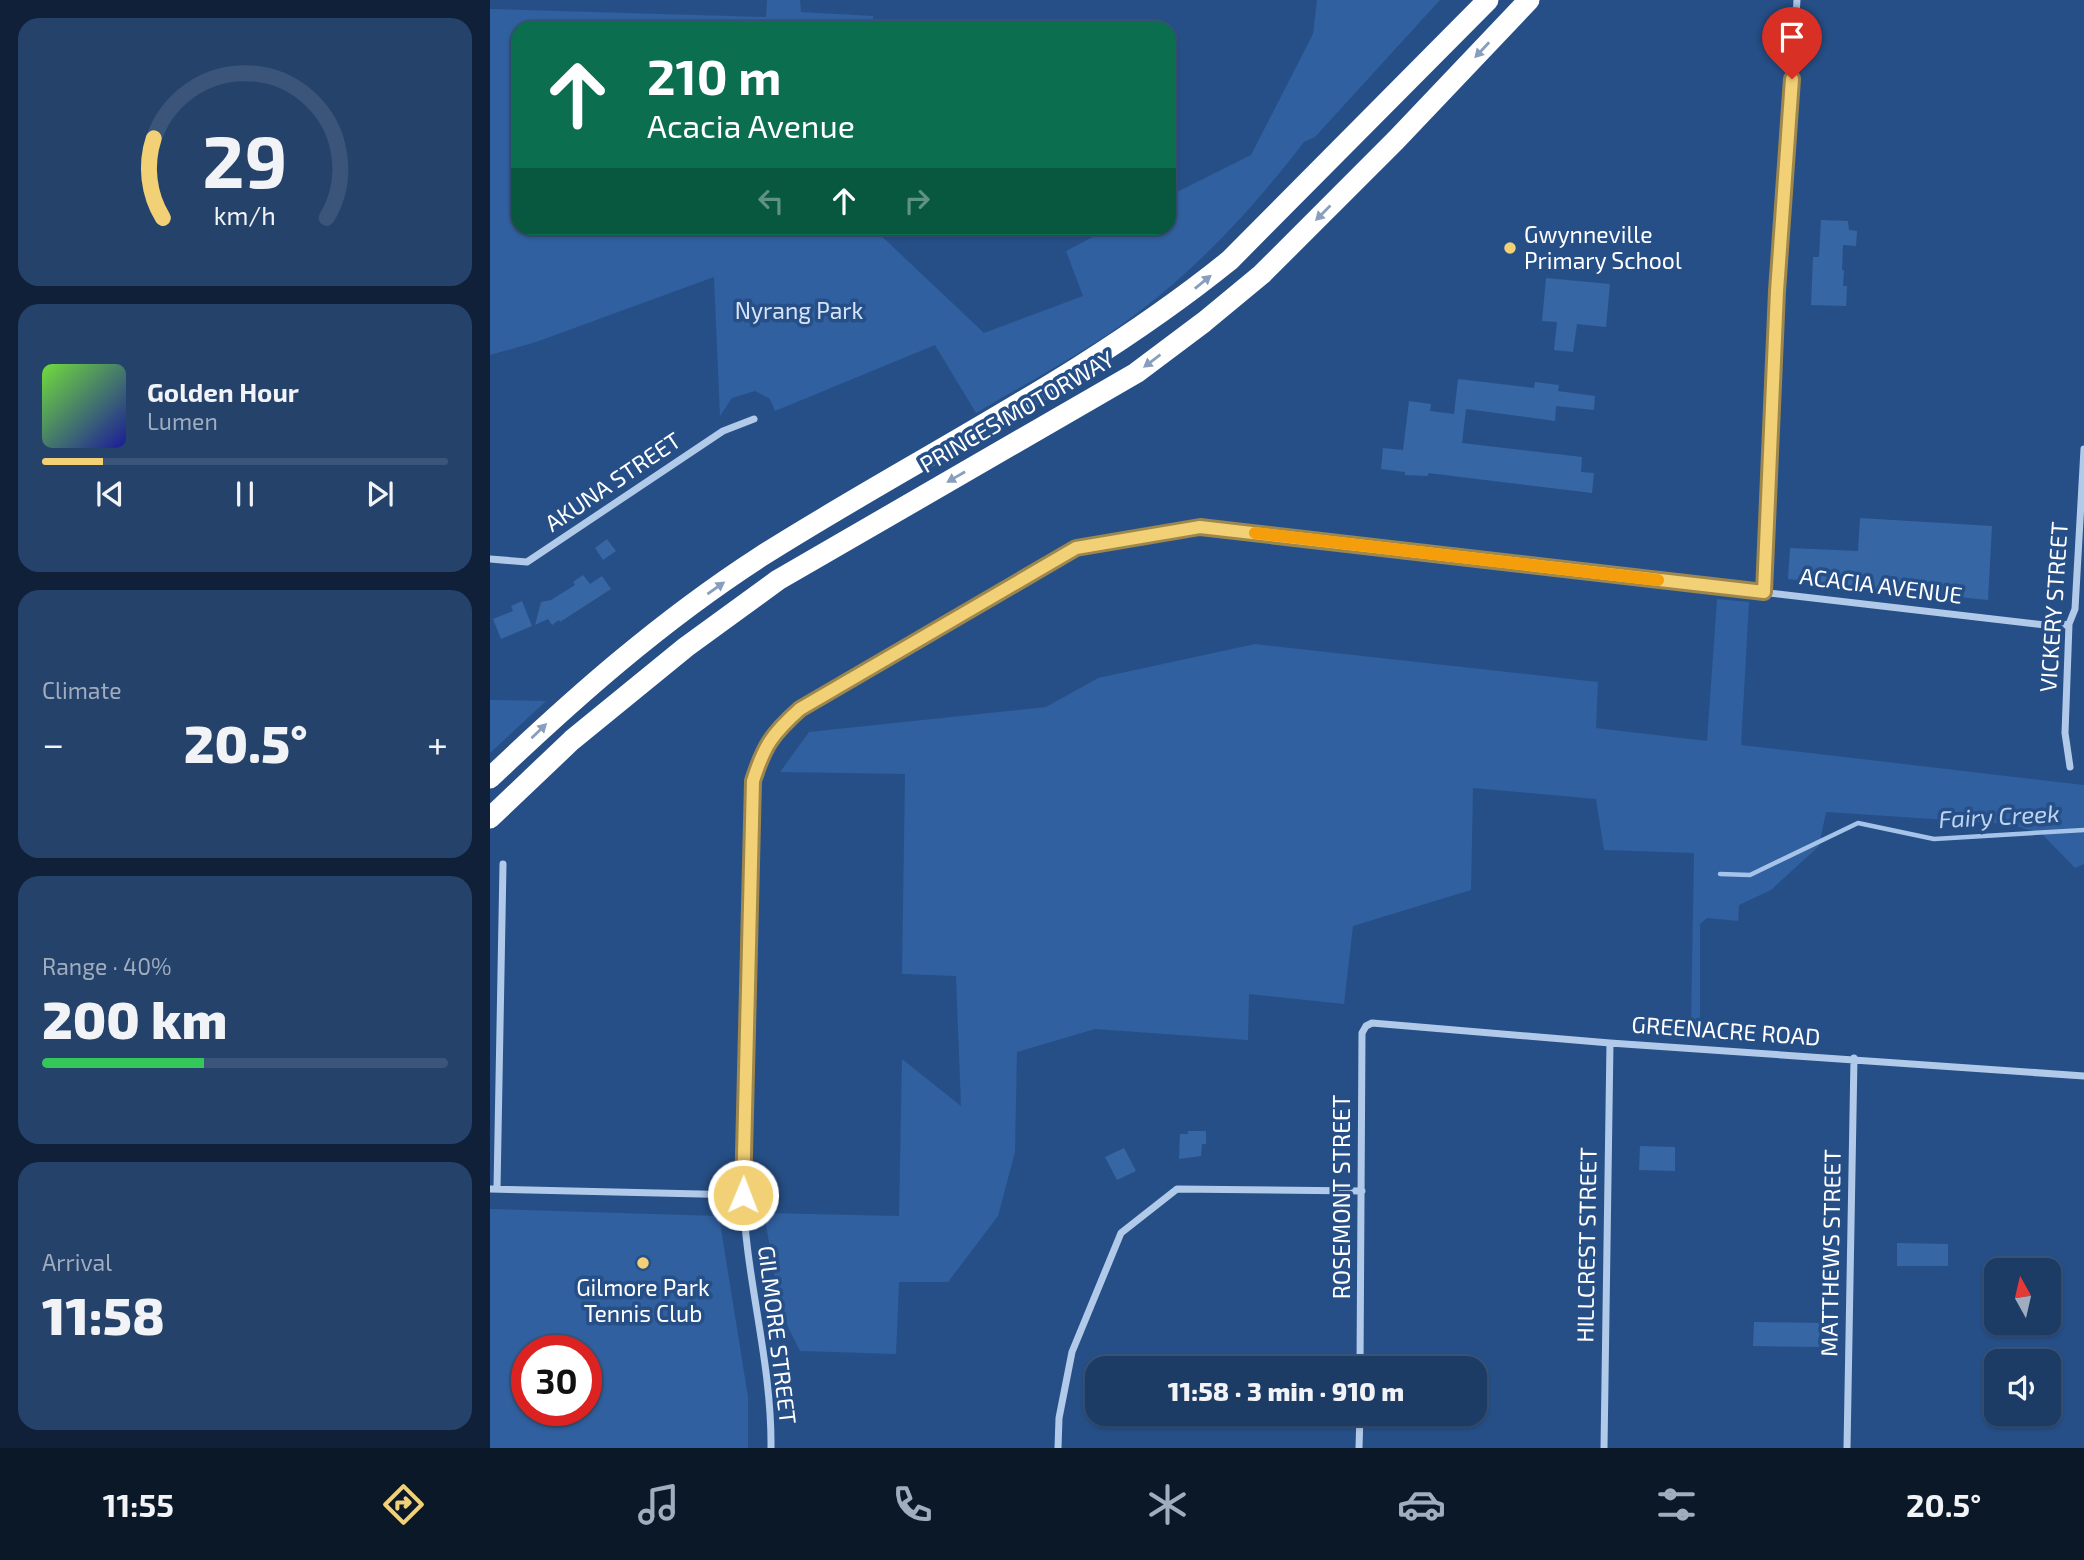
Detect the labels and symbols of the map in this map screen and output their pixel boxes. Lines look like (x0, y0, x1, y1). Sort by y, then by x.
pin (1762, 7, 1822, 79)
one-way arrow (1473, 41, 1490, 58)
one-way arrow (1315, 204, 1332, 221)
place label: Gwynneville Primary School (1524, 220, 1682, 274)
marker: Gwynneville Primary School (1502, 240, 1518, 256)
one-way arrow (1194, 275, 1211, 290)
park label: Nyrang Park (735, 296, 864, 324)
street label: PRINCES MOTORWAY (915, 344, 1118, 478)
one-way arrow (1143, 354, 1161, 369)
street label: AKUNA STREET (539, 425, 686, 537)
one-way arrow (947, 471, 966, 484)
street label: VICKERY STREET (2033, 521, 2073, 693)
street label: ACACIA AVENUE (1798, 561, 1964, 609)
one-way arrow (707, 582, 725, 596)
one-way arrow (530, 724, 547, 740)
water label: Fairy Creek (1938, 798, 2060, 833)
street label: GREENACRE ROAD (1631, 1009, 1821, 1051)
street label: ROSEMONT STREET (1327, 1095, 1355, 1299)
street label: HILLCREST STREET (1570, 1147, 1602, 1343)
street label: MATTHEWS STREET (1814, 1149, 1846, 1357)
position arrow (706, 1158, 780, 1232)
street label: GILMORE STREET (753, 1244, 803, 1426)
marker: Gilmore Park Tennis Club (635, 1255, 651, 1271)
north arrow (1984, 1258, 2062, 1335)
place label: Gilmore Park Tennis Club (576, 1273, 710, 1327)
speed limit sign: 30 (511, 1335, 602, 1426)

